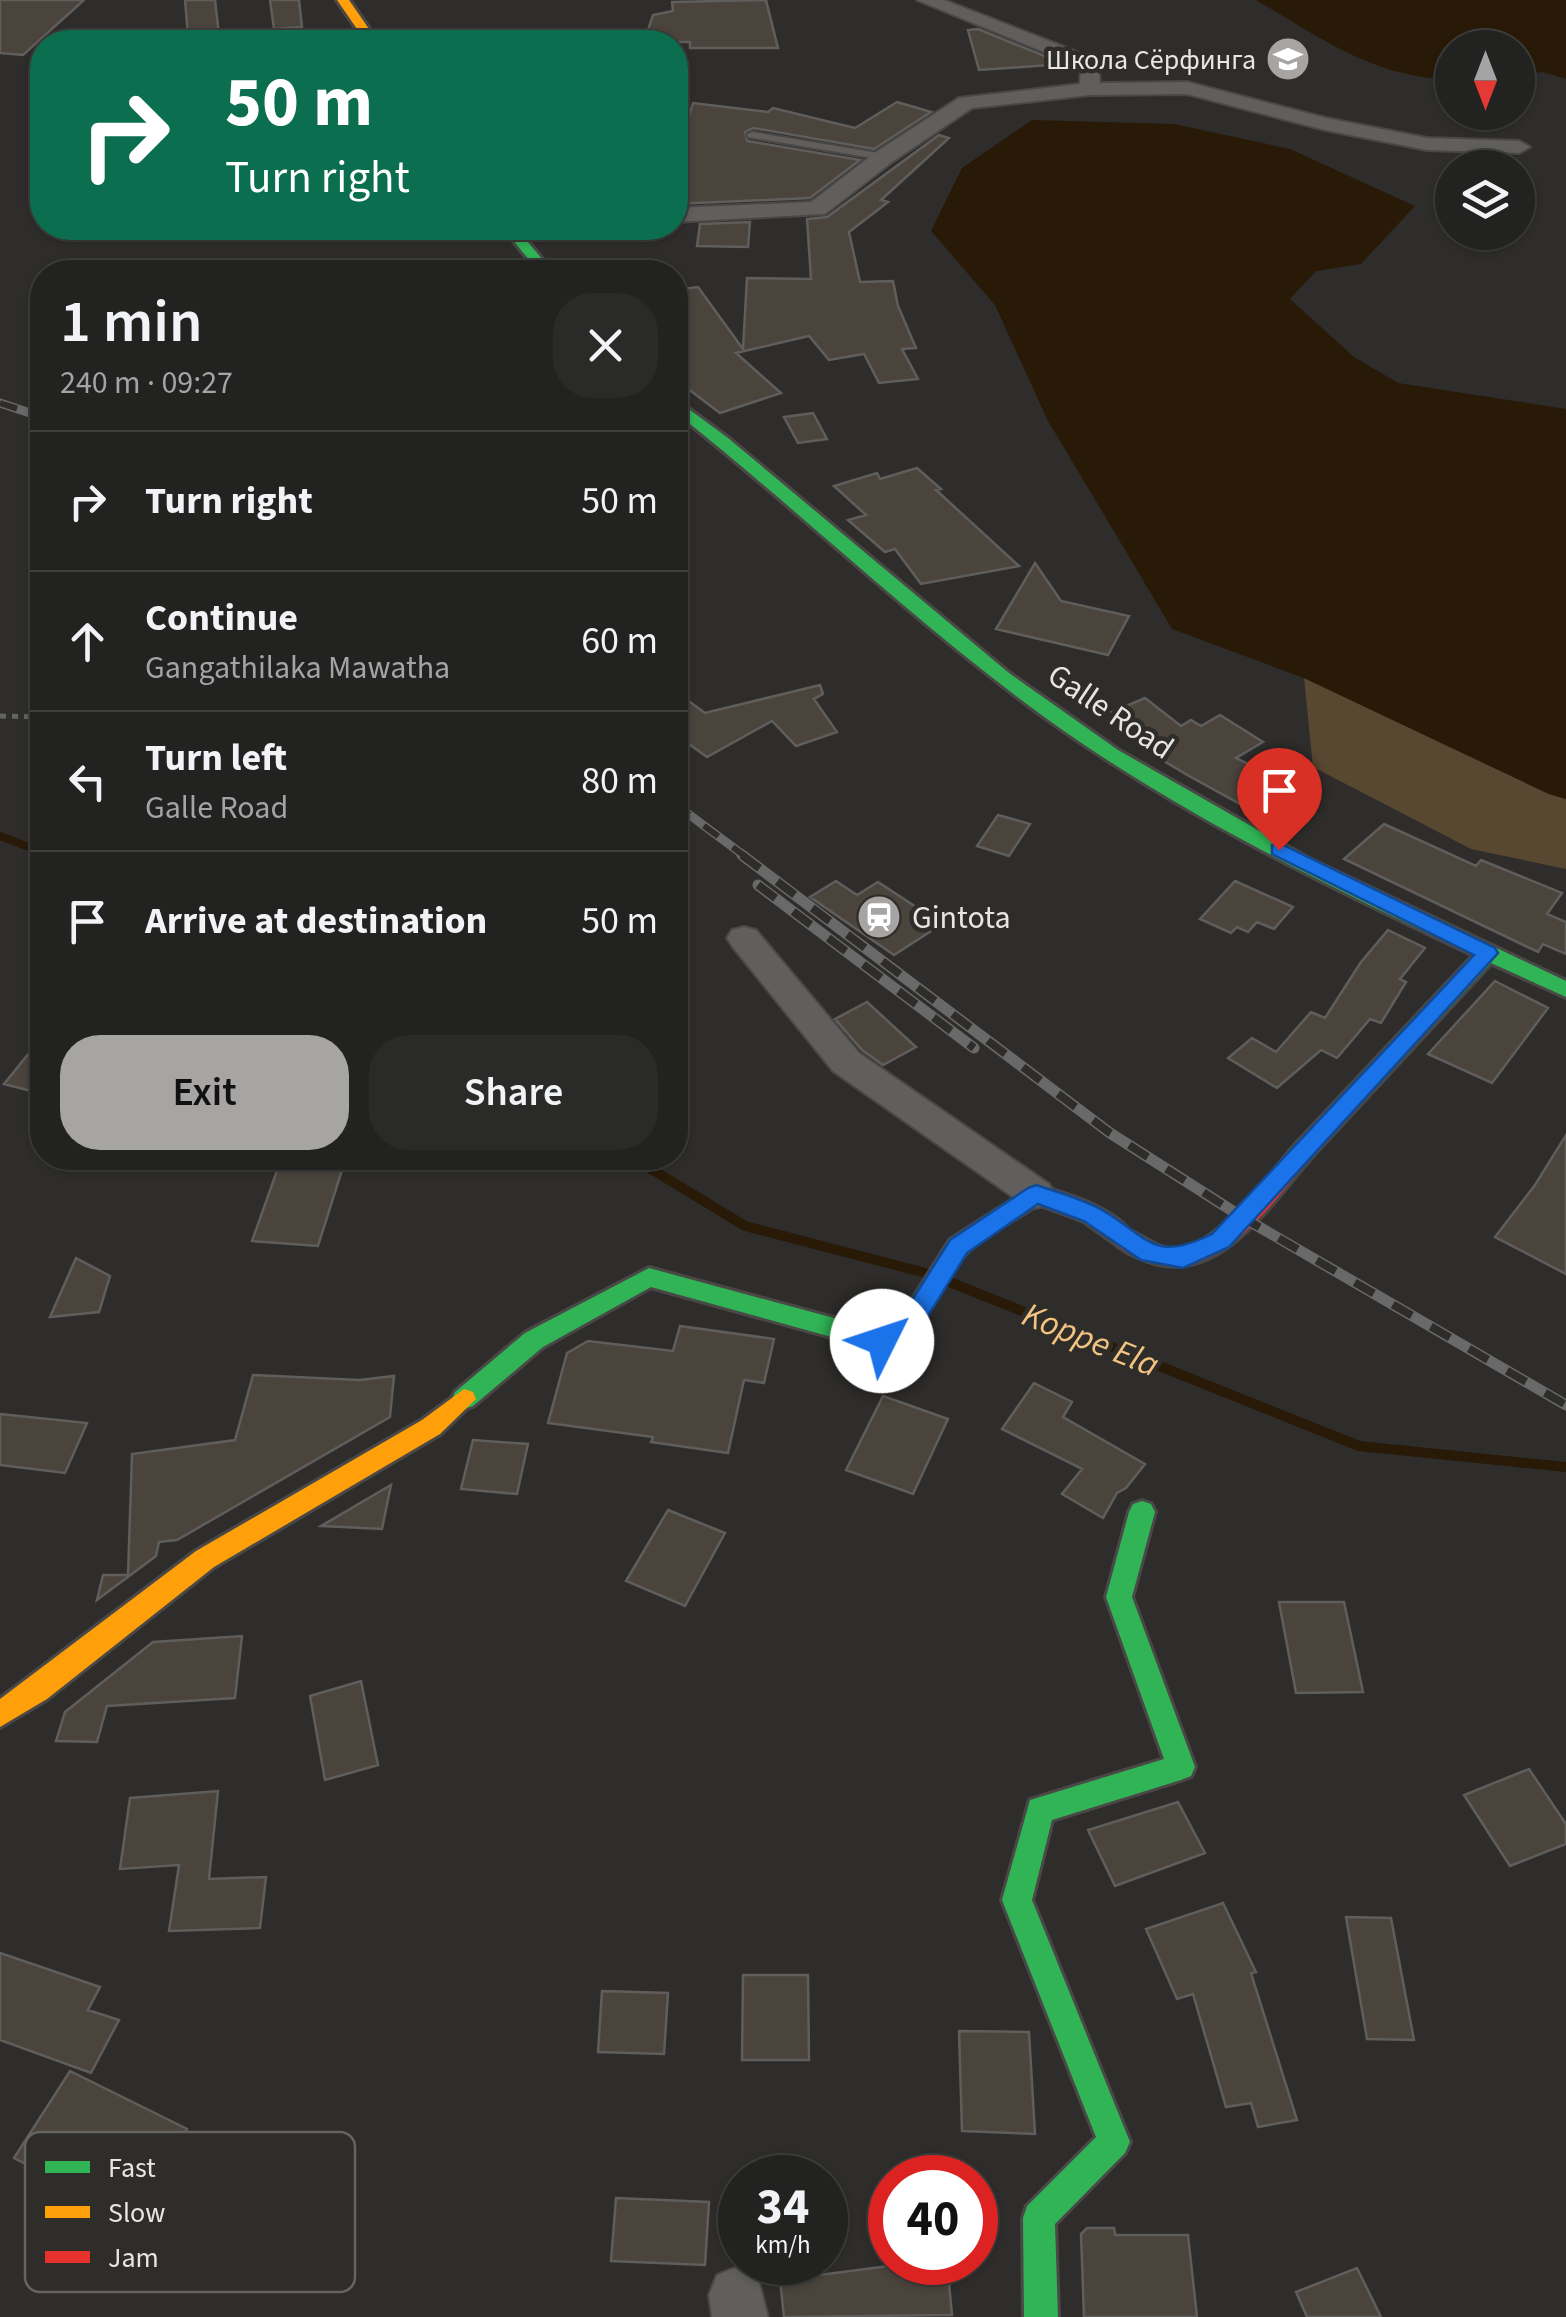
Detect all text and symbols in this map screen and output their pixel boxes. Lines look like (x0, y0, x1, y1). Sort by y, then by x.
north arrow (1435, 30, 1535, 130)
map controls (1435, 30, 1535, 250)
school or university icon: Школа Сёрфинга (1265, 36, 1311, 82)
place label: Школа Сёрфинга (1046, 40, 1256, 80)
text: 50 m (225, 53, 373, 153)
icon: right (60, 70, 190, 200)
text: Turn right (225, 146, 410, 210)
button: layers (1435, 150, 1535, 250)
text: 1 min (60, 280, 203, 365)
button: close (553, 293, 658, 398)
text: 240 m · 09:27 (60, 360, 233, 406)
icon: right (60, 474, 115, 529)
text: Turn right (145, 474, 313, 528)
text: 50 m (581, 474, 658, 528)
text: Continue (145, 591, 298, 645)
icon: ahead (60, 614, 115, 669)
text: 60 m (581, 614, 658, 668)
text: Gangathilaka Mawatha (145, 645, 450, 691)
street label: Galle Road (1038, 653, 1183, 771)
text: Turn left (145, 731, 287, 785)
pin (1237, 748, 1322, 851)
icon: left (60, 754, 115, 809)
text: 80 m (581, 754, 658, 808)
icon: arrive (1252, 763, 1307, 818)
text: Galle Road (145, 785, 288, 831)
icon: arrive (60, 894, 115, 949)
text: Arrive at destination (145, 894, 487, 948)
text: 50 m (581, 894, 658, 948)
station icon: Gintota (856, 894, 902, 940)
place label: Gintota (912, 895, 1011, 941)
button: Exit (60, 1035, 349, 1150)
button: Share (369, 1035, 658, 1150)
position arrow (830, 1289, 934, 1393)
water label: Koppe Ela (1015, 1290, 1166, 1390)
legend (25, 2132, 355, 2292)
text: Fast (108, 2148, 156, 2188)
speed limit sign: 40 (868, 2155, 998, 2285)
text: 34 (757, 2172, 809, 2243)
text: Slow (108, 2193, 165, 2233)
text: km/h (755, 2227, 811, 2263)
text: Jam (108, 2238, 159, 2278)

